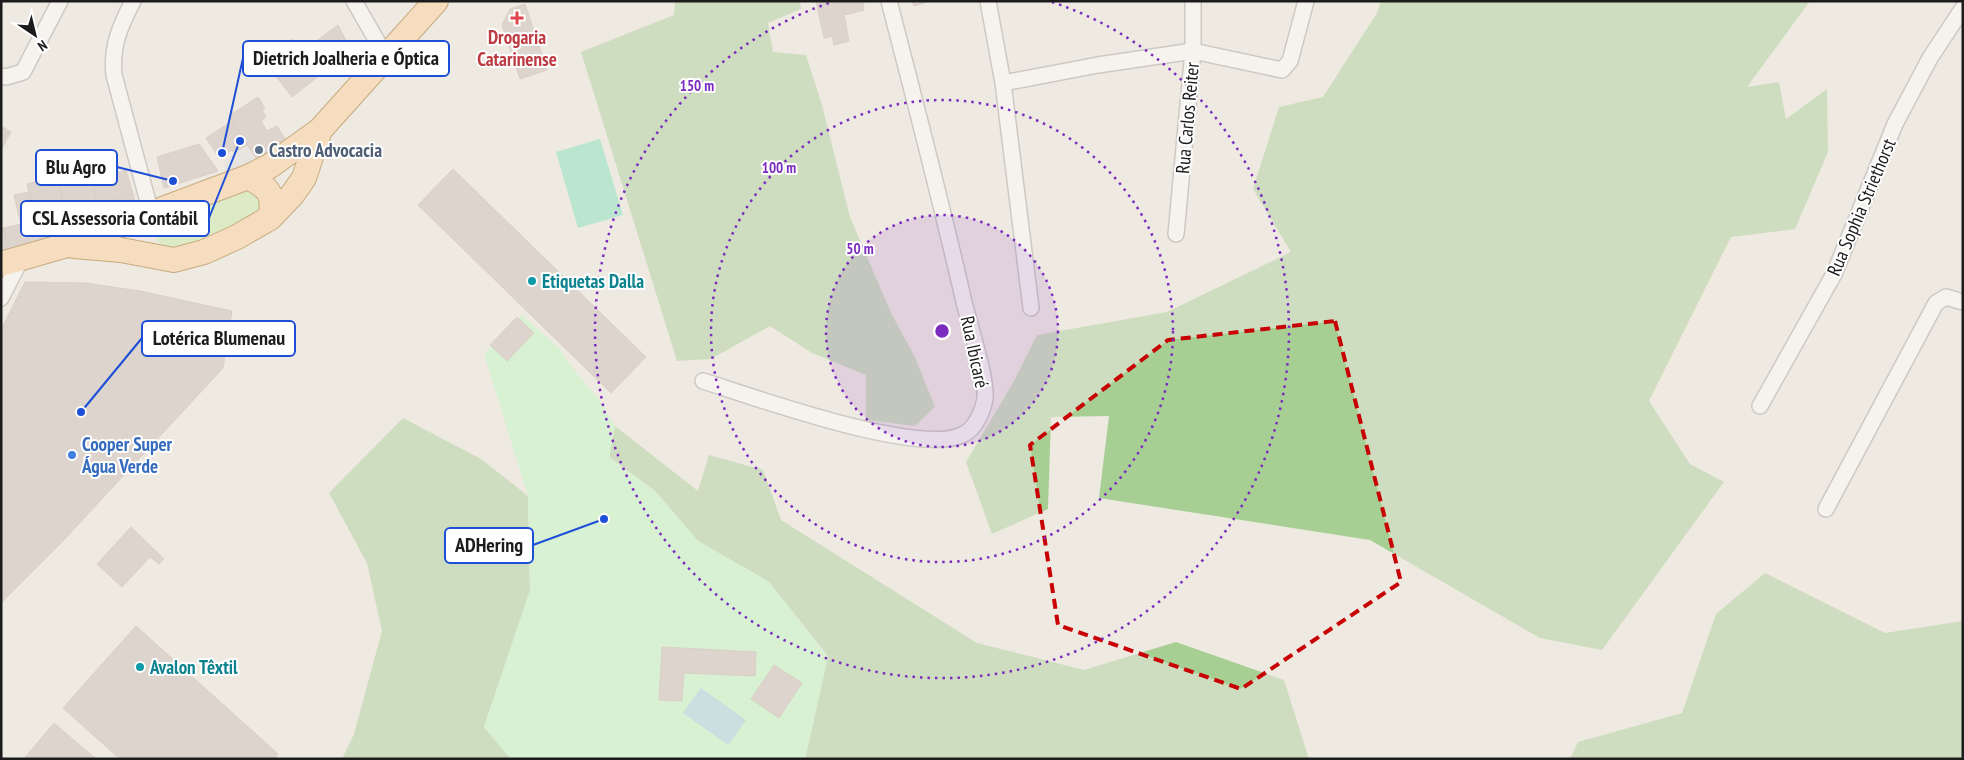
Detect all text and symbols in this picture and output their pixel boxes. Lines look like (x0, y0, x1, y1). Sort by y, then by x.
north arrow (10, 10, 60, 60)
marker: Drogaria Catarinense (511, 12, 523, 24)
place label: Drogaria Catarinense (477, 25, 557, 71)
text: N (34, 36, 51, 55)
callout: Dietrich Joalheria e Óptica (243, 41, 449, 76)
text: Dietrich Joalheria e Óptica (253, 45, 439, 71)
street label: Rua Carlos Reiter (1170, 60, 1204, 175)
text: 150 m (680, 76, 714, 95)
street label: Rua Sophia Striethorst (1821, 134, 1901, 279)
place label: Castro Advocacia (269, 138, 382, 162)
marker: Castro Advocacia (253, 144, 265, 156)
callout: Blu Agro (36, 150, 117, 185)
text: Blu Agro (46, 154, 106, 180)
text: 100 m (762, 158, 796, 177)
callout: CSL Assessoria Contábil (21, 201, 209, 236)
text: CSL Assessoria Contábil (32, 205, 198, 231)
text: 50 m (846, 239, 874, 258)
place label: Etiquetas Dalla (542, 269, 644, 293)
marker: Etiquetas Dalla (526, 275, 538, 287)
street label: Rua Ibicaré (956, 314, 994, 390)
callout: Lotérica Blumenau (142, 321, 295, 356)
centre of rings (933, 322, 951, 340)
text: Lotérica Blumenau (153, 325, 285, 351)
place label: Cooper Super Água Verde (81, 432, 173, 478)
marker: Cooper Super Água Verde (66, 449, 78, 461)
callout: ADHering (445, 528, 533, 563)
text: ADHering (454, 532, 523, 558)
place label: Avalon Têxtil (149, 655, 238, 679)
marker: Avalon Têxtil (134, 661, 146, 673)

